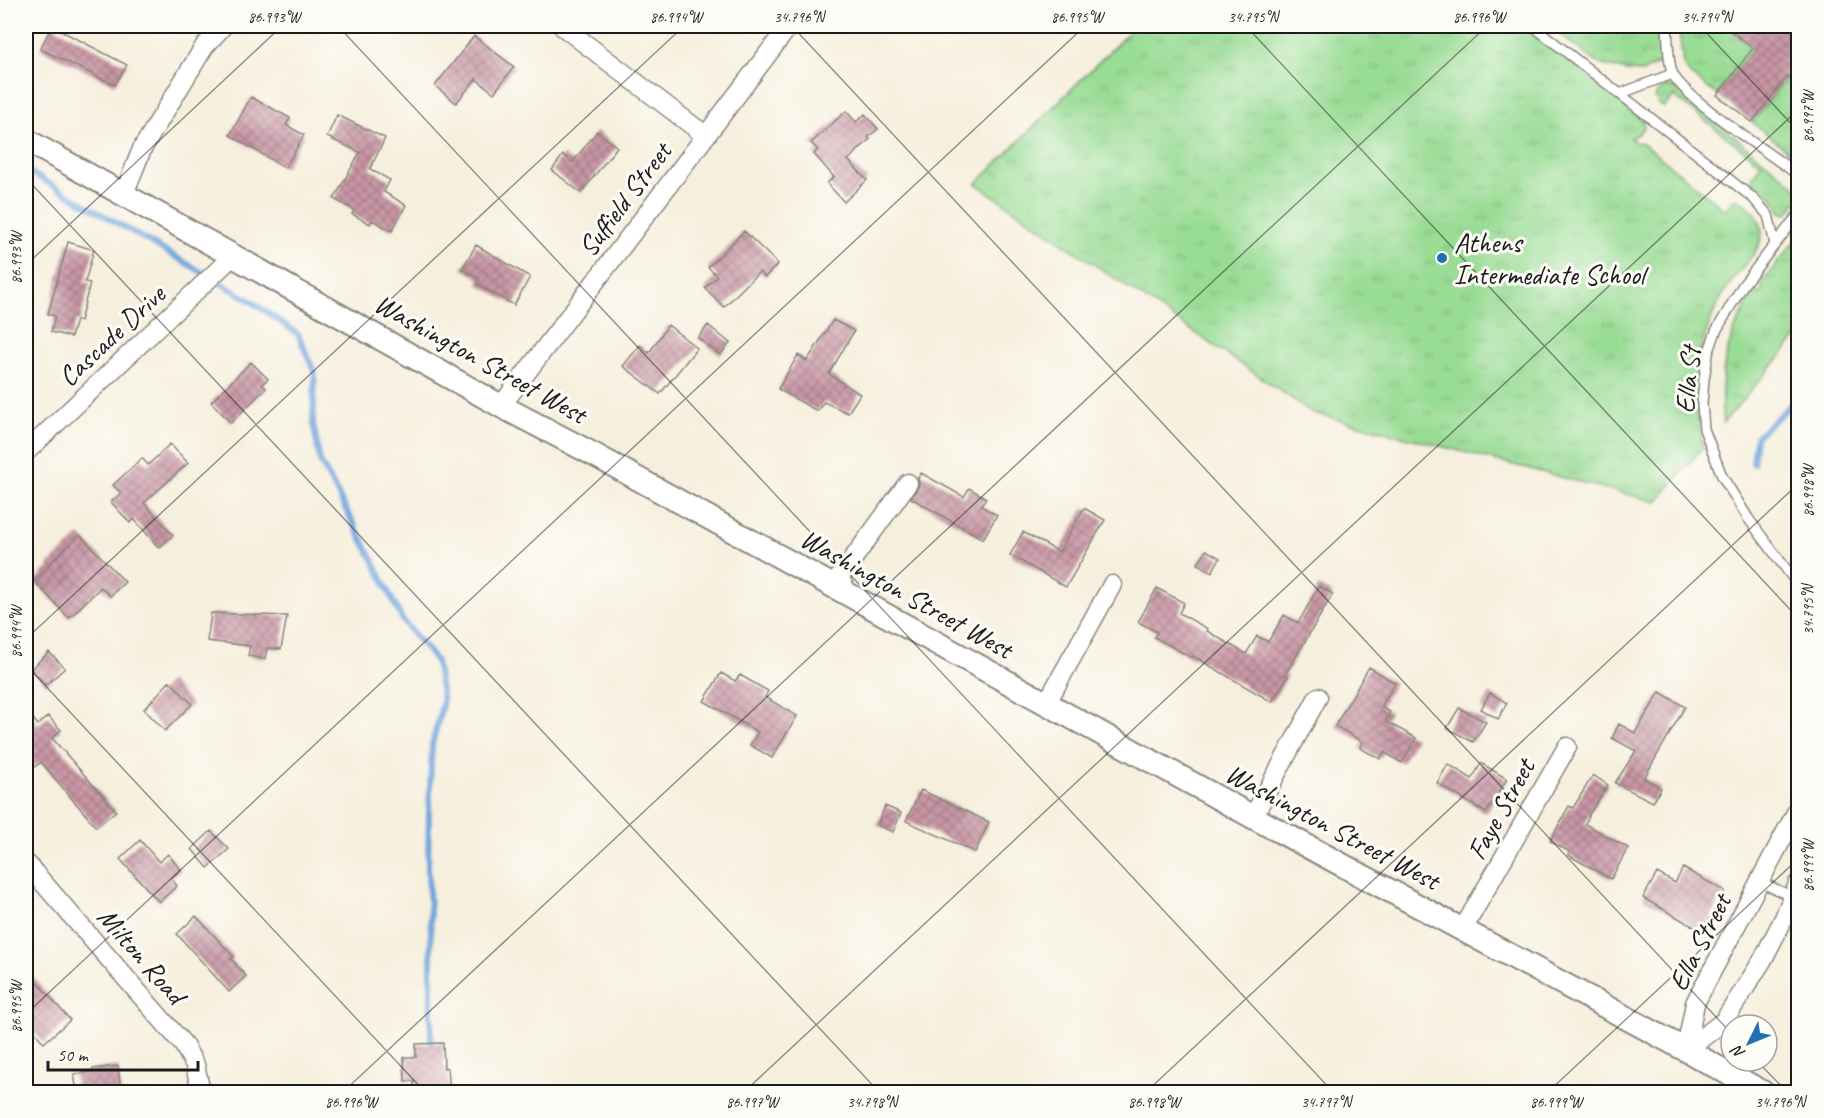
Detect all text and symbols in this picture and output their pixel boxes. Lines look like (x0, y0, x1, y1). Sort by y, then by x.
text: 86.993°W (248, 8, 303, 27)
text: 86.994°W (650, 8, 705, 27)
text: 34.796°N (774, 8, 827, 27)
text: 86.995°W (1051, 8, 1106, 27)
text: 34.795°N (1228, 8, 1281, 27)
text: 86.996°W (1453, 8, 1508, 27)
text: 34.794°N (1682, 8, 1735, 27)
text: 86.997°W (1799, 88, 1818, 143)
street label: Suffield Street (570, 133, 680, 263)
place label: Athens Intermediate School (1454, 225, 1650, 292)
text: 86.993°W (7, 229, 26, 284)
marker: Athens Intermediate School (1435, 251, 1449, 265)
street label: Cascade Drive (51, 276, 173, 394)
street label: Washington Street West (369, 286, 595, 432)
street label: Ella St (1667, 342, 1709, 415)
text: 86.998°W (1799, 462, 1818, 517)
street label: Washington Street West (795, 521, 1021, 667)
text: 34.795°N (1799, 582, 1818, 635)
text: 86.994°W (7, 603, 26, 658)
street label: Faye Street (1459, 751, 1544, 866)
street label: Washington Street West (1220, 755, 1448, 899)
text: 86.999°W (1799, 837, 1818, 892)
street label: Ella Street (1660, 886, 1740, 996)
street label: Milton Road (90, 900, 196, 1014)
text: 86.995°W (7, 978, 26, 1033)
north arrow (1719, 1013, 1779, 1073)
scale bar (48, 1034, 198, 1072)
text: N (1726, 1040, 1749, 1063)
text: 50 m (57, 1044, 90, 1066)
text: 86.996°W (325, 1093, 380, 1112)
text: 86.997°W (726, 1093, 781, 1112)
text: 34.798°N (847, 1093, 900, 1112)
text: 86.998°W (1128, 1093, 1183, 1112)
text: 34.797°N (1301, 1093, 1354, 1112)
text: 86.999°W (1530, 1093, 1585, 1112)
text: 34.796°N (1755, 1093, 1808, 1112)

